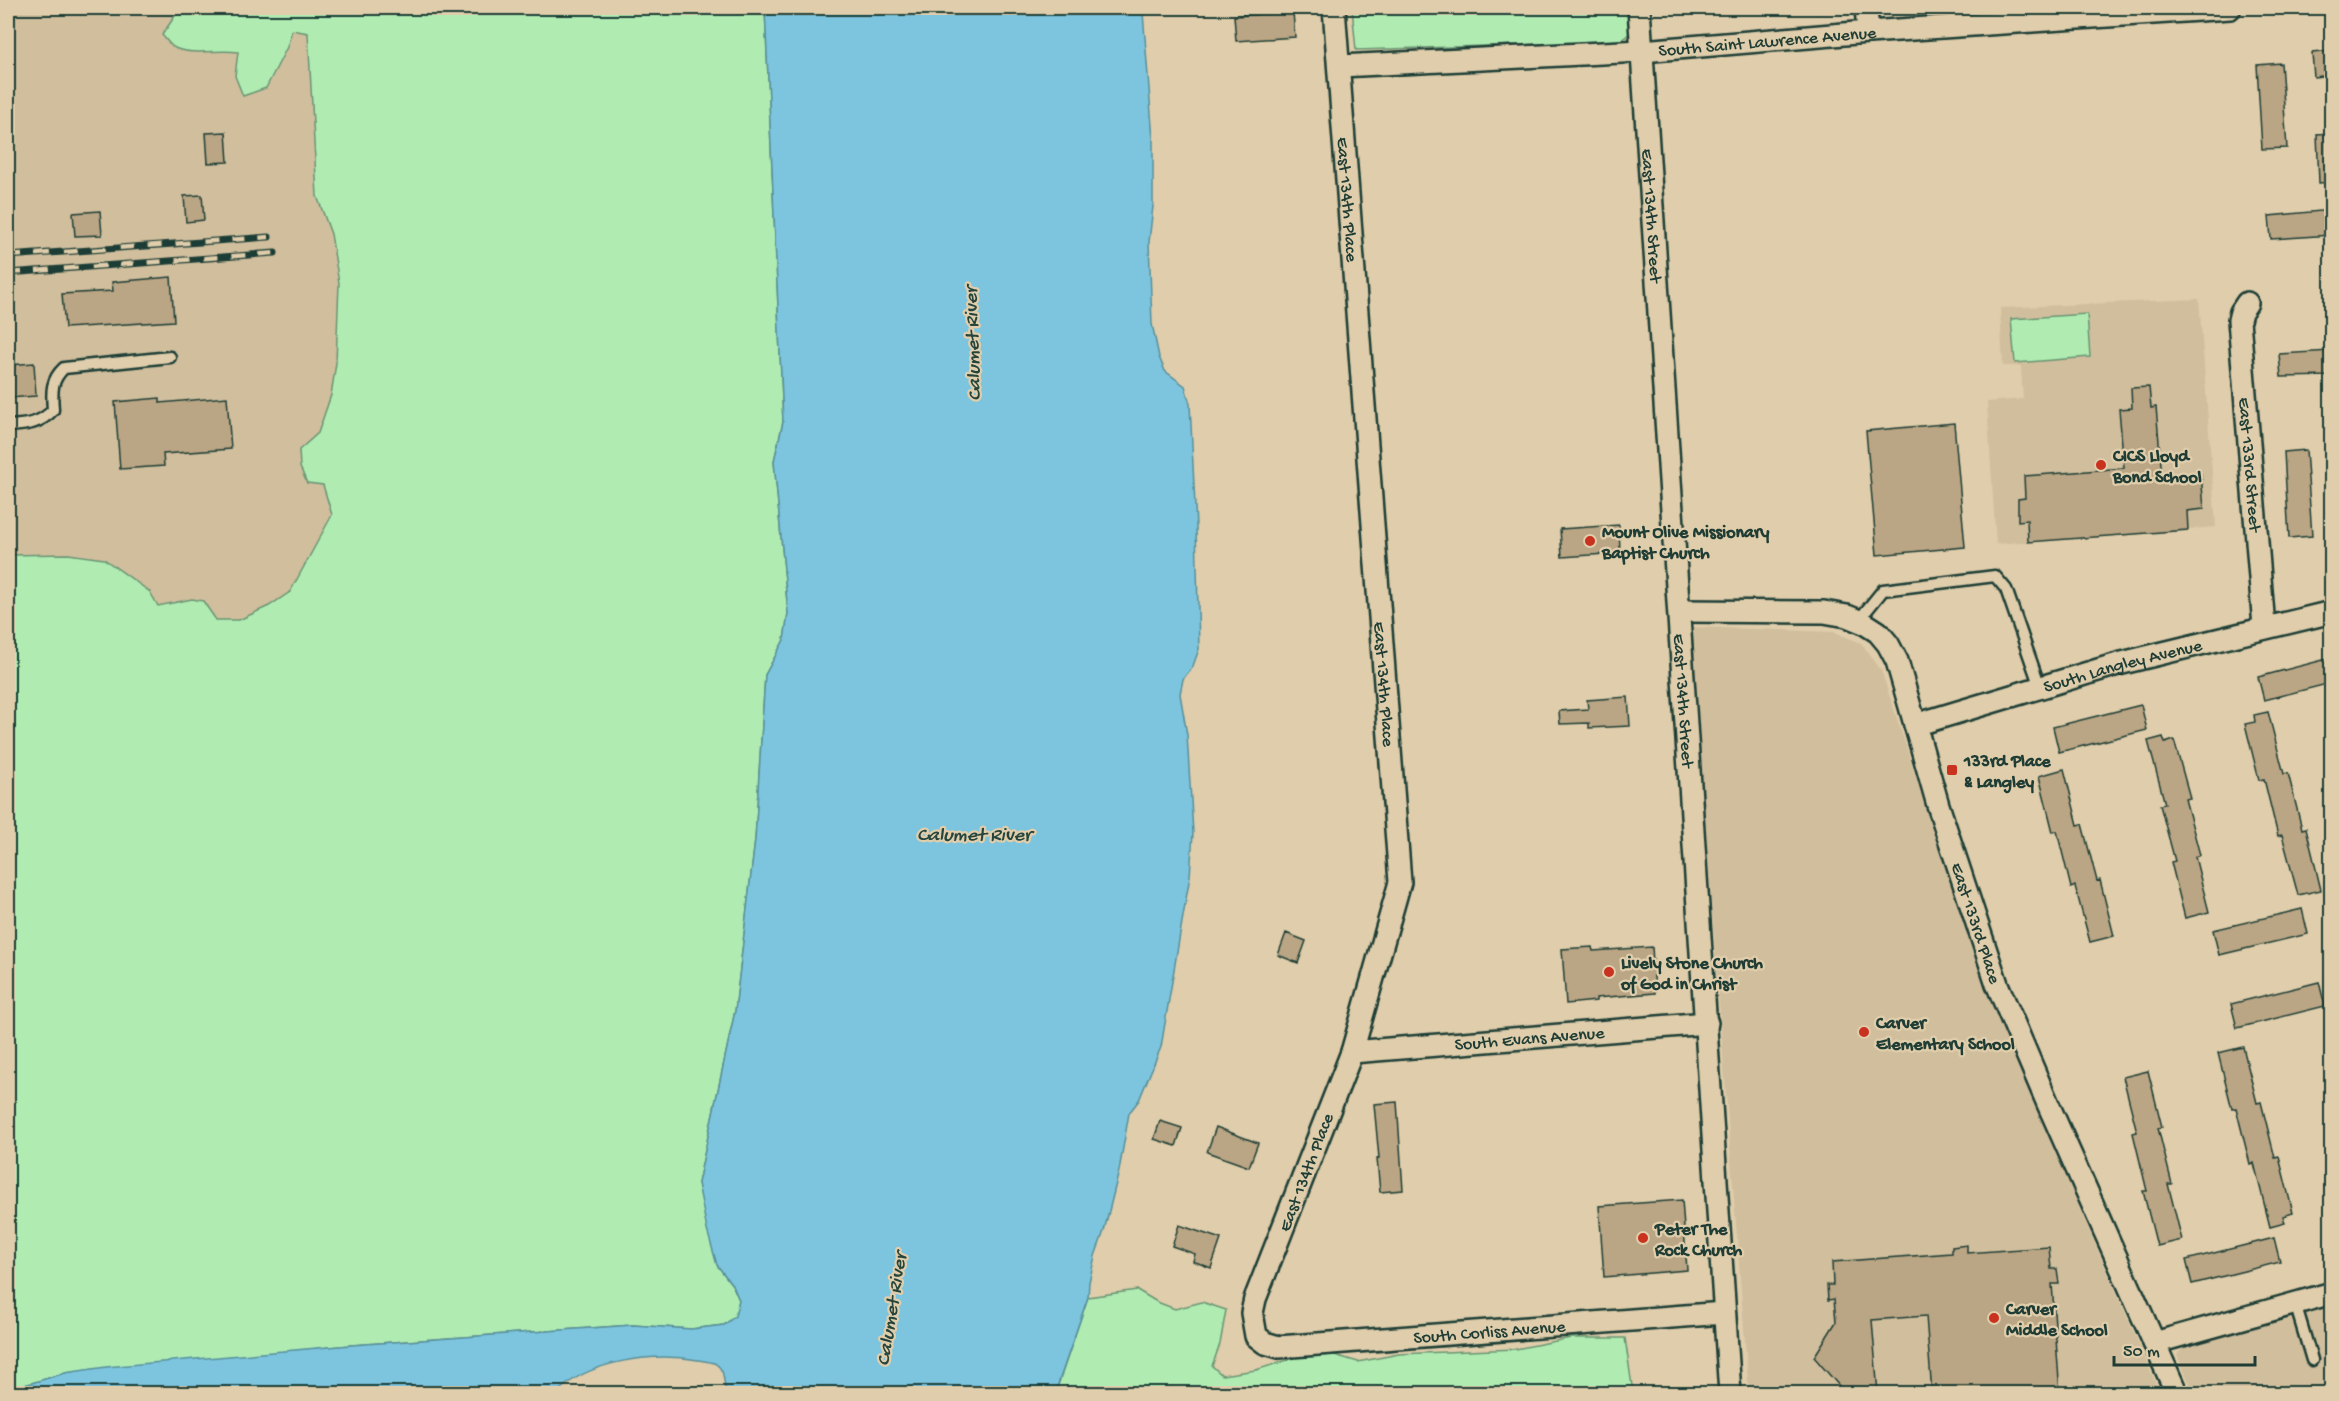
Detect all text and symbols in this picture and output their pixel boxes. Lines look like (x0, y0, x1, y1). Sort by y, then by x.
street label: South Saint Lawrence Avenue (1658, 23, 1878, 63)
street label: East 134th Place (1331, 136, 1361, 264)
street label: East 134th Street (1635, 148, 1665, 285)
water label: Calumet River (961, 283, 988, 401)
street label: East 133rd Street (2232, 397, 2264, 534)
place label: CICS Lloyd Bond School (2112, 447, 2202, 489)
marker: CICS Lloyd Bond School (2094, 458, 2108, 472)
place label: Mount Olive Missionary Baptist Church (1601, 523, 1769, 565)
marker: Mount Olive Missionary Baptist Church (1583, 534, 1597, 548)
street label: East 134th Place (1367, 621, 1398, 748)
street label: East 134th Street (1667, 633, 1697, 770)
street label: South Langley Avenue (2041, 636, 2205, 699)
place label: 133rd Place & Langley (1963, 752, 2051, 794)
marker: 133rd Place & Langley (1945, 763, 1959, 777)
water label: Calumet River (917, 825, 1035, 848)
street label: East 133rd Place (1945, 860, 2004, 987)
place label: Lively Stone Church of God in Christ (1620, 954, 1763, 996)
marker: Lively Stone Church of God in Christ (1602, 965, 1616, 979)
place label: Carver Elementary School (1875, 1014, 2015, 1056)
street label: South Evans Avenue (1454, 1023, 1606, 1057)
marker: Carver Elementary School (1857, 1025, 1871, 1039)
street label: East 134th Place (1275, 1110, 1340, 1235)
place label: Peter The Rock Church (1654, 1220, 1743, 1262)
marker: Peter The Rock Church (1636, 1231, 1650, 1245)
water label: Calumet River (873, 1247, 914, 1368)
place label: Carver Middle School (2005, 1300, 2108, 1342)
marker: Carver Middle School (1987, 1311, 2001, 1325)
street label: South Corliss Avenue (1413, 1317, 1567, 1350)
scale bar (2114, 1329, 2255, 1367)
text: 50 m (2123, 1342, 2160, 1363)

